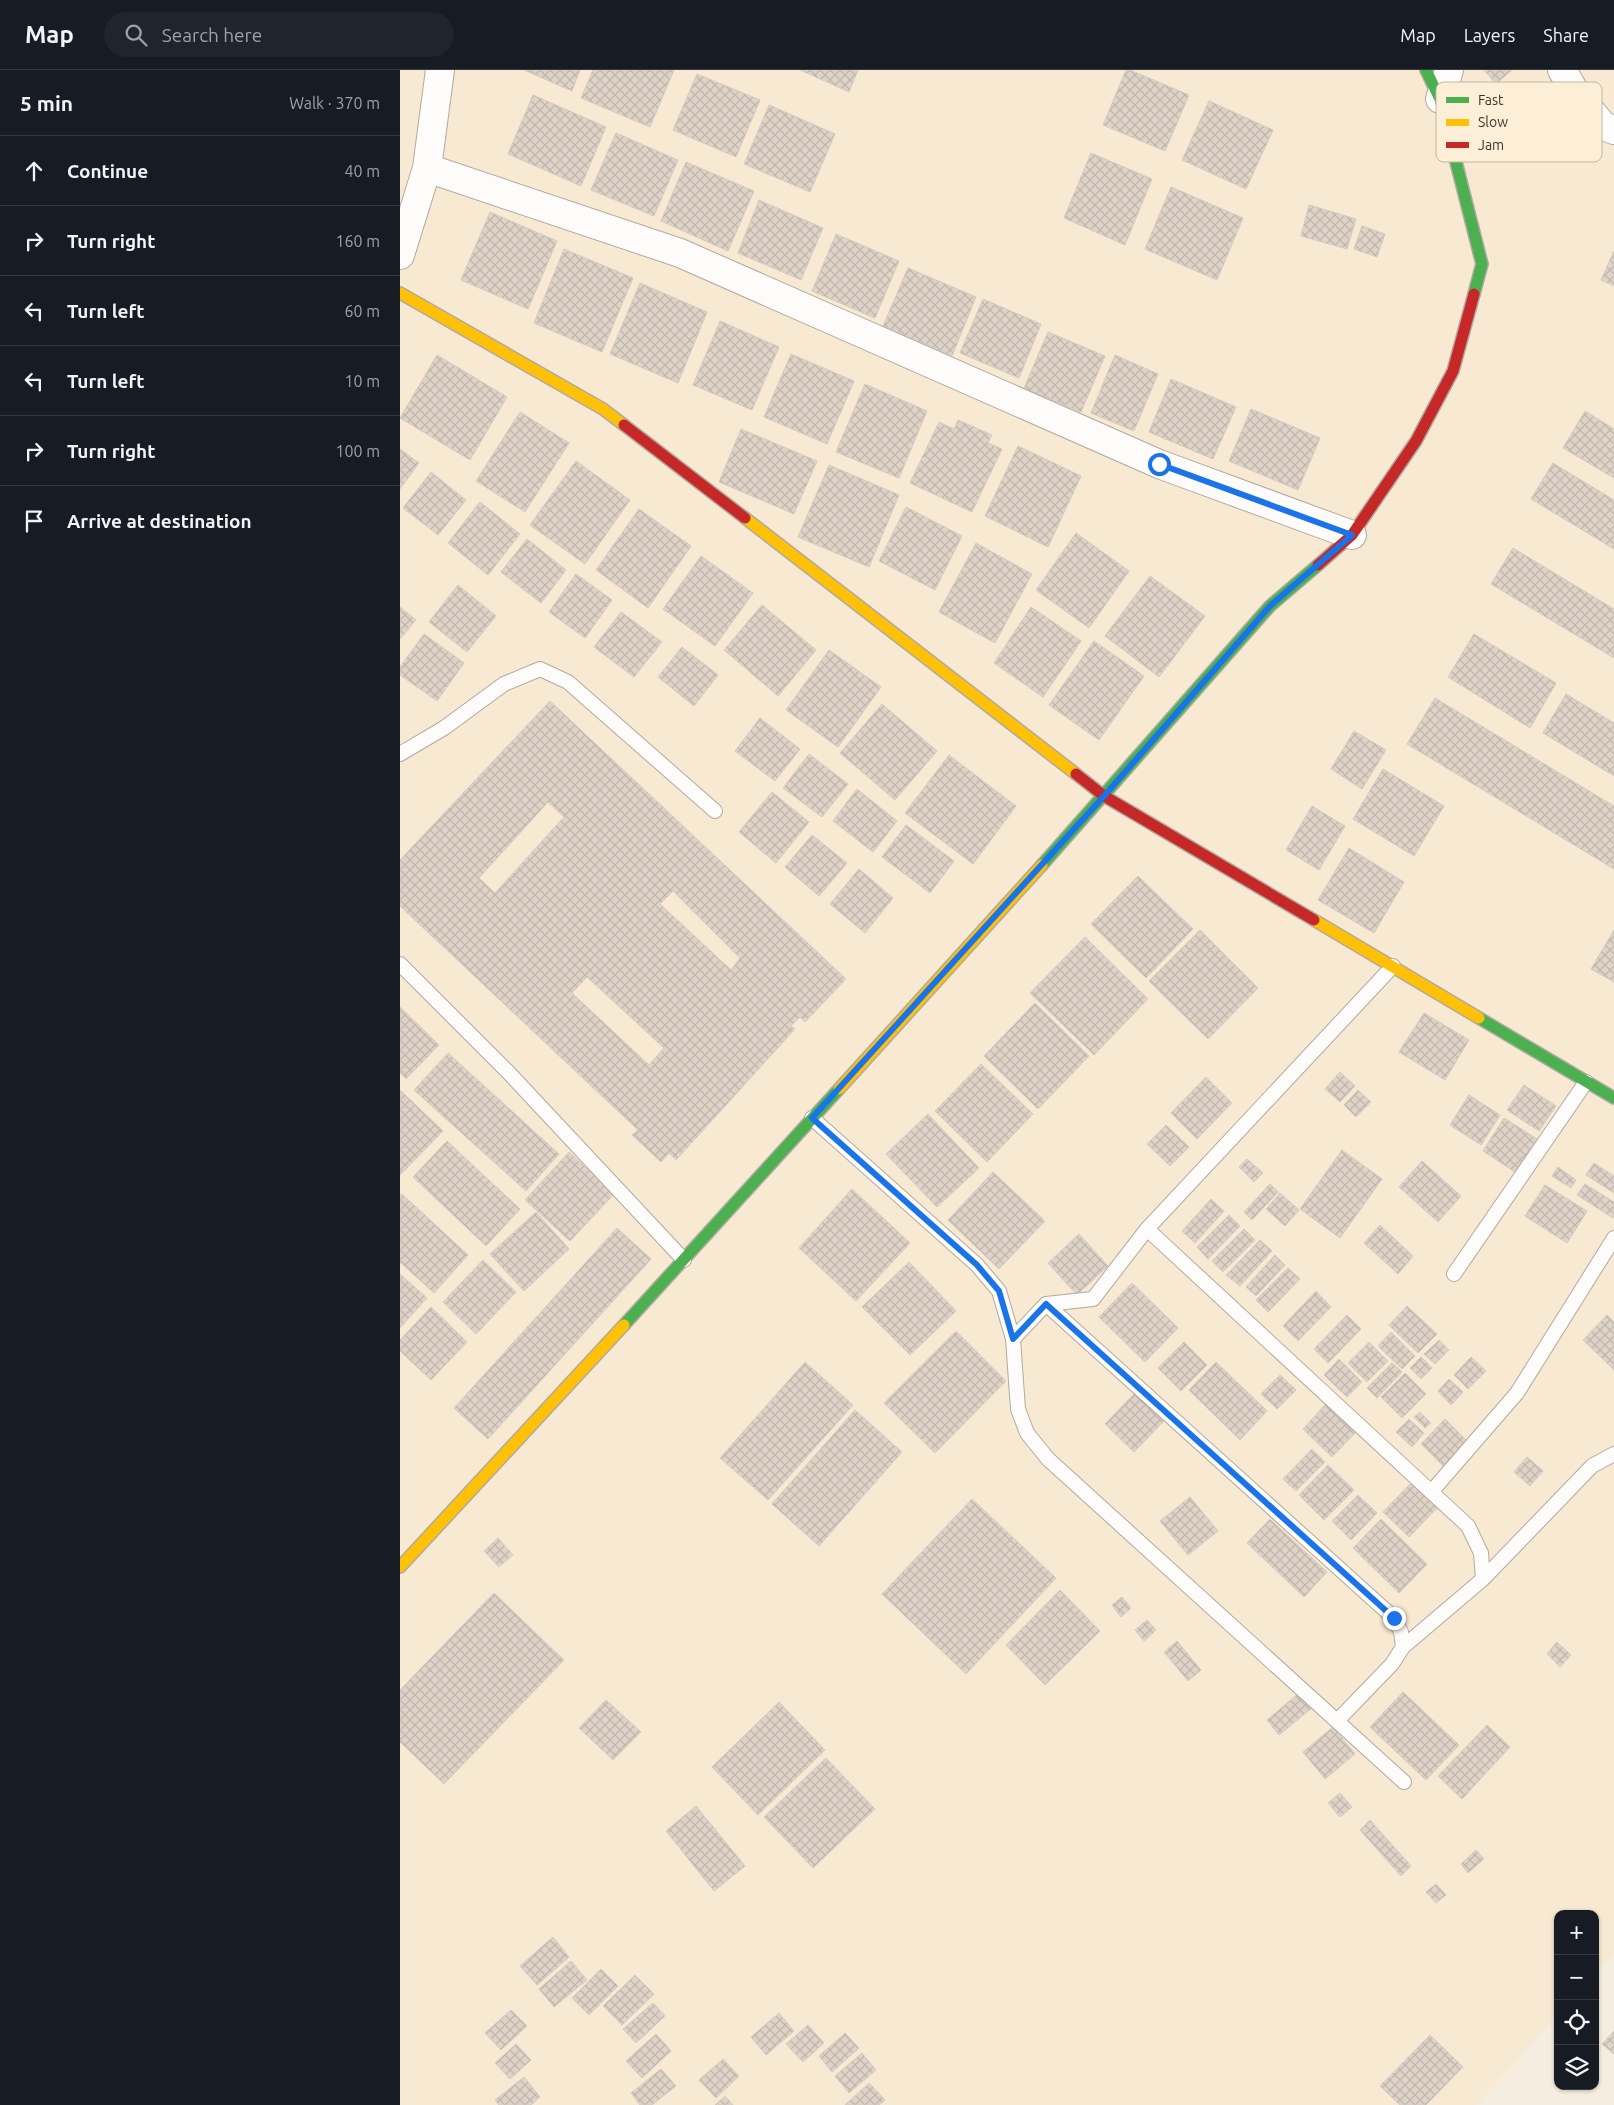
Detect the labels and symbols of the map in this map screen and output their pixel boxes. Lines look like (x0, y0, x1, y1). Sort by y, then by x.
legend (1436, 82, 1602, 162)
text: Fast (1478, 92, 1504, 108)
text: Slow (1478, 114, 1508, 130)
text: Jam (1478, 137, 1504, 153)
route start (1148, 453, 1171, 476)
route end (1383, 1607, 1406, 1630)

